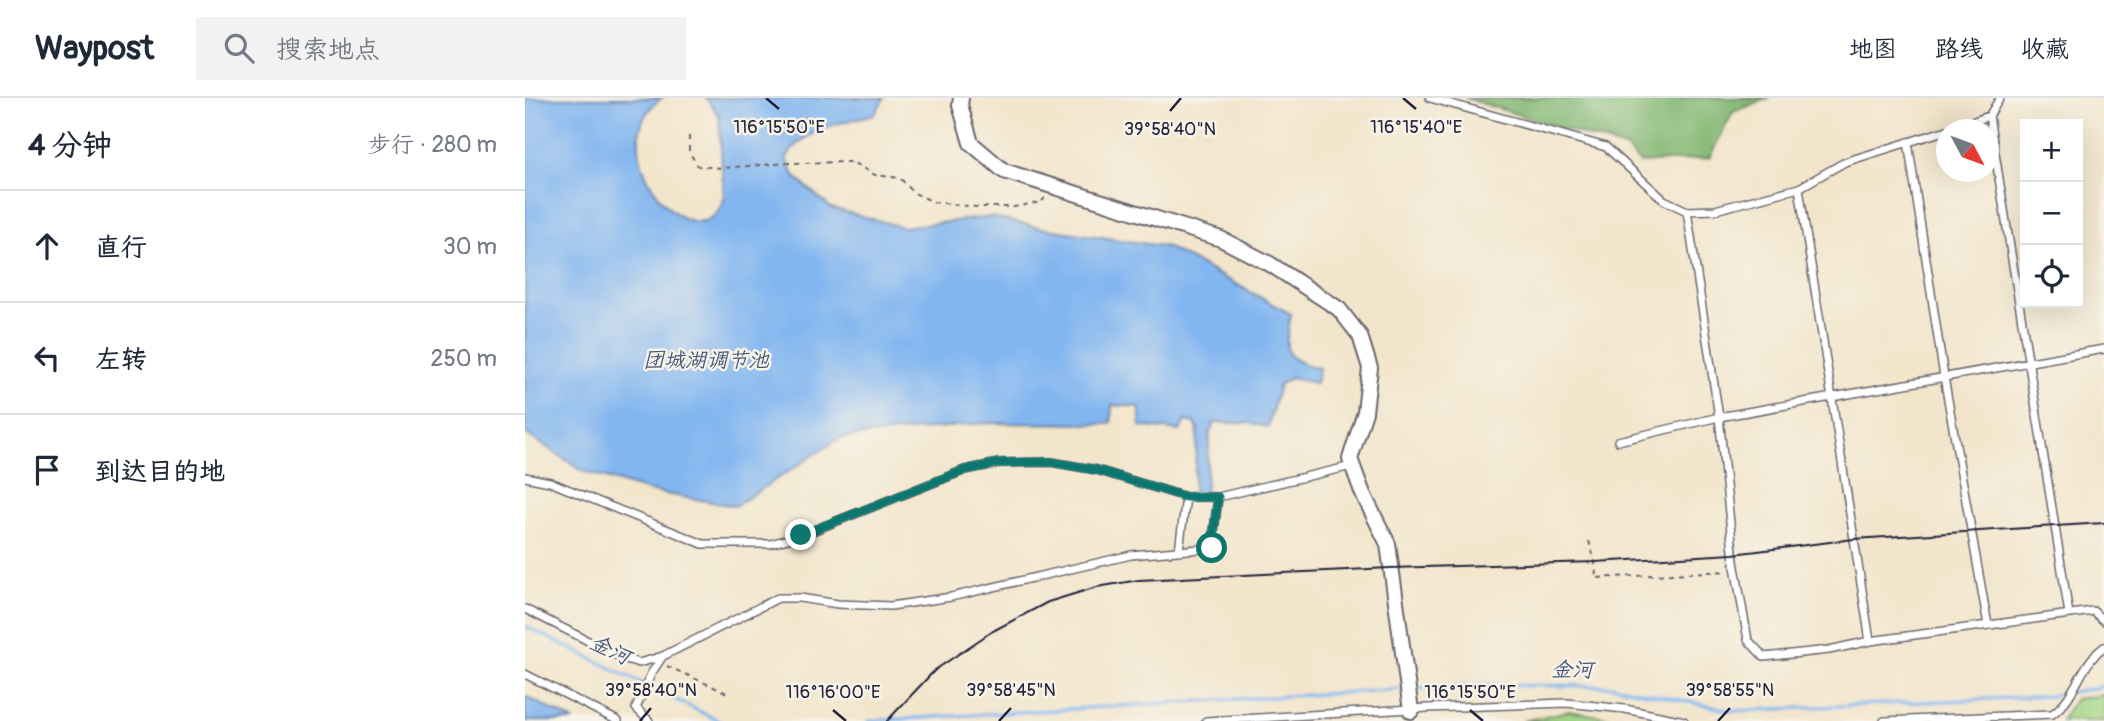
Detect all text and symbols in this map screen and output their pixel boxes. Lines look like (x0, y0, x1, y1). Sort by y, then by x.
search box (196, 17, 686, 80)
text: Waypost (35, 28, 154, 69)
icon: search (220, 29, 258, 67)
text: 搜索地点 (276, 34, 380, 66)
text: 地图 (1849, 35, 1897, 64)
text: 路线 (1935, 35, 1983, 64)
text: 收藏 (2021, 35, 2069, 64)
text: 116°15'50"E (733, 116, 825, 139)
text: 116°15'40"E (1370, 116, 1462, 139)
text: 39°58'40"N (1124, 118, 1216, 141)
north arrow (1936, 119, 1999, 182)
map controls (2020, 119, 2083, 308)
button: + (2020, 119, 2083, 182)
text: 4 分钟 (28, 127, 112, 164)
text: 步行 · 280 m (368, 130, 497, 159)
button: − (2020, 182, 2083, 245)
icon: ahead (28, 227, 66, 265)
text: 直行 (95, 232, 147, 264)
text: 30 m (443, 232, 497, 261)
button: locate (2020, 245, 2083, 308)
icon: left (28, 339, 66, 377)
text: 左转 (95, 344, 147, 376)
text: 250 m (431, 344, 497, 373)
water label: 团城湖调节池 (643, 347, 770, 374)
icon: arrive (28, 451, 66, 489)
text: 到达目的地 (95, 456, 225, 488)
route end (785, 519, 816, 550)
route start (1196, 532, 1227, 563)
water label: 金河 (585, 629, 637, 673)
water label: 金河 (1551, 656, 1596, 684)
text: 39°58'40"N (605, 679, 697, 702)
text: 39°58'45"N (966, 679, 1056, 702)
text: 39°58'55"N (1686, 679, 1774, 702)
text: 116°16'00"E (786, 681, 880, 704)
text: 116°15'50"E (1424, 681, 1516, 704)

